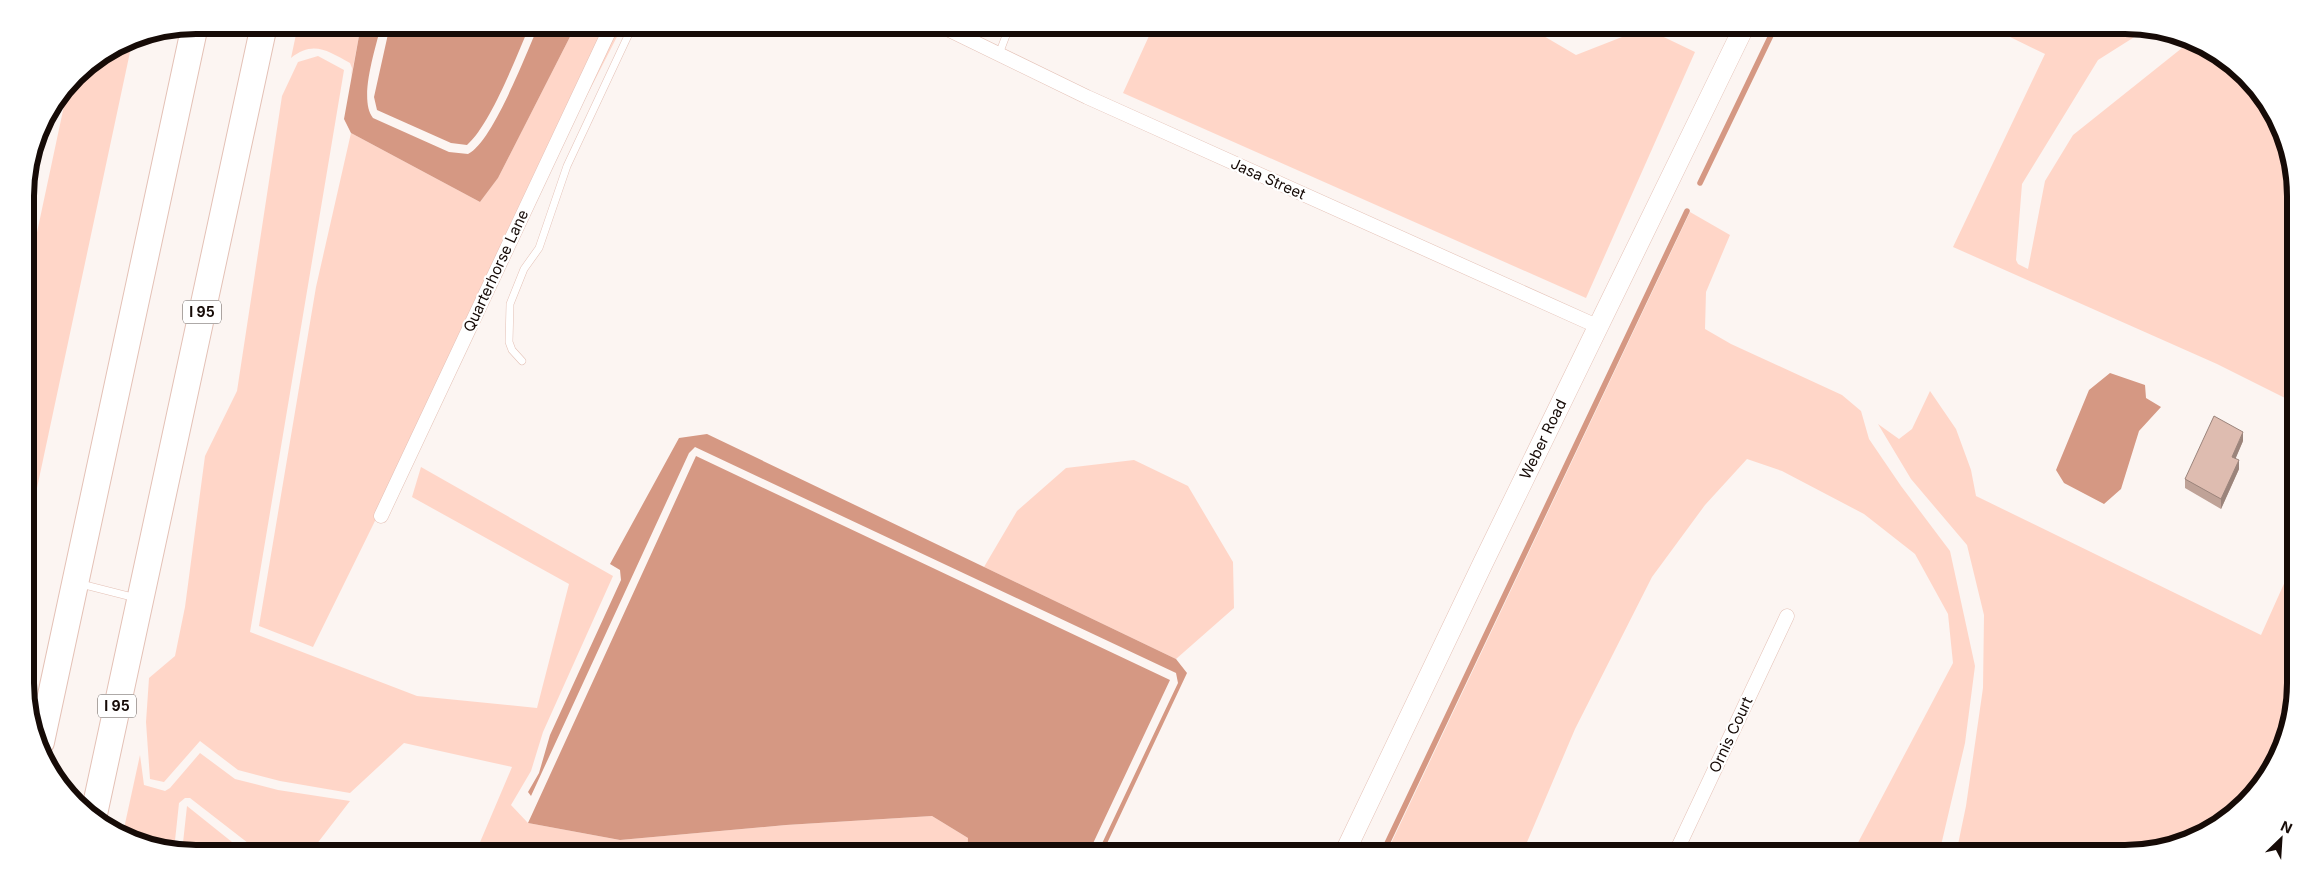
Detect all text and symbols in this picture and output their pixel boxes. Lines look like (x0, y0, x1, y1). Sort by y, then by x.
street label: Jasa Street (1228, 154, 1309, 204)
street label: Quarterhorse Lane (459, 207, 532, 335)
road number: I 95 (183, 300, 221, 324)
street label: Weber Road (1515, 396, 1570, 482)
road number: I 95 (98, 694, 136, 718)
street label: Ornis Court (1705, 694, 1756, 776)
north arrow (2256, 814, 2306, 864)
text: N (2278, 817, 2295, 837)

